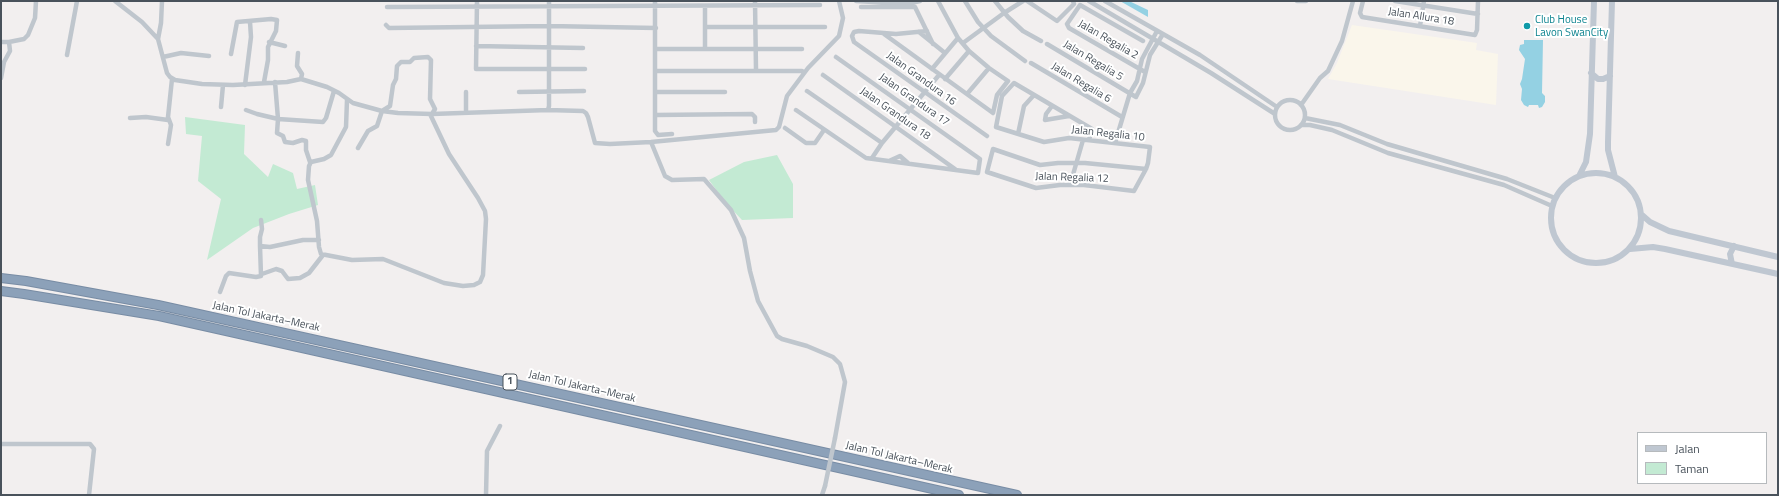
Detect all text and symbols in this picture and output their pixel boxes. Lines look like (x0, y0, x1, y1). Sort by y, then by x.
street label: Jalan Allura 18 (1387, 5, 1455, 29)
place label: Club House Lavon SwanCity (1535, 13, 1608, 39)
street label: Jalan Regalia 2 (1075, 17, 1141, 63)
marker: Club House Lavon SwanCity (1522, 21, 1532, 31)
street label: Jalan Regalia 5 (1061, 38, 1125, 84)
street label: Jalan Grandura 16 (884, 49, 958, 109)
street label: Jalan Regalia 6 (1049, 60, 1113, 106)
street label: Jalan Grandura 17 (876, 71, 952, 129)
street label: Jalan Grandura 18 (857, 85, 933, 143)
street label: Jalan Regalia 10 (1071, 124, 1145, 144)
street label: Jalan Regalia 12 (1035, 170, 1109, 186)
street label: Jalan Tol Jakarta–Merak (211, 299, 321, 335)
street label: Jalan Tol Jakarta–Merak (527, 368, 637, 406)
road number: 1 (503, 374, 517, 390)
legend (1637, 432, 1767, 484)
street label: Jalan Tol Jakarta–Merak (844, 439, 954, 477)
text: Jalan (1675, 439, 1700, 458)
text: Taman (1675, 459, 1709, 478)

